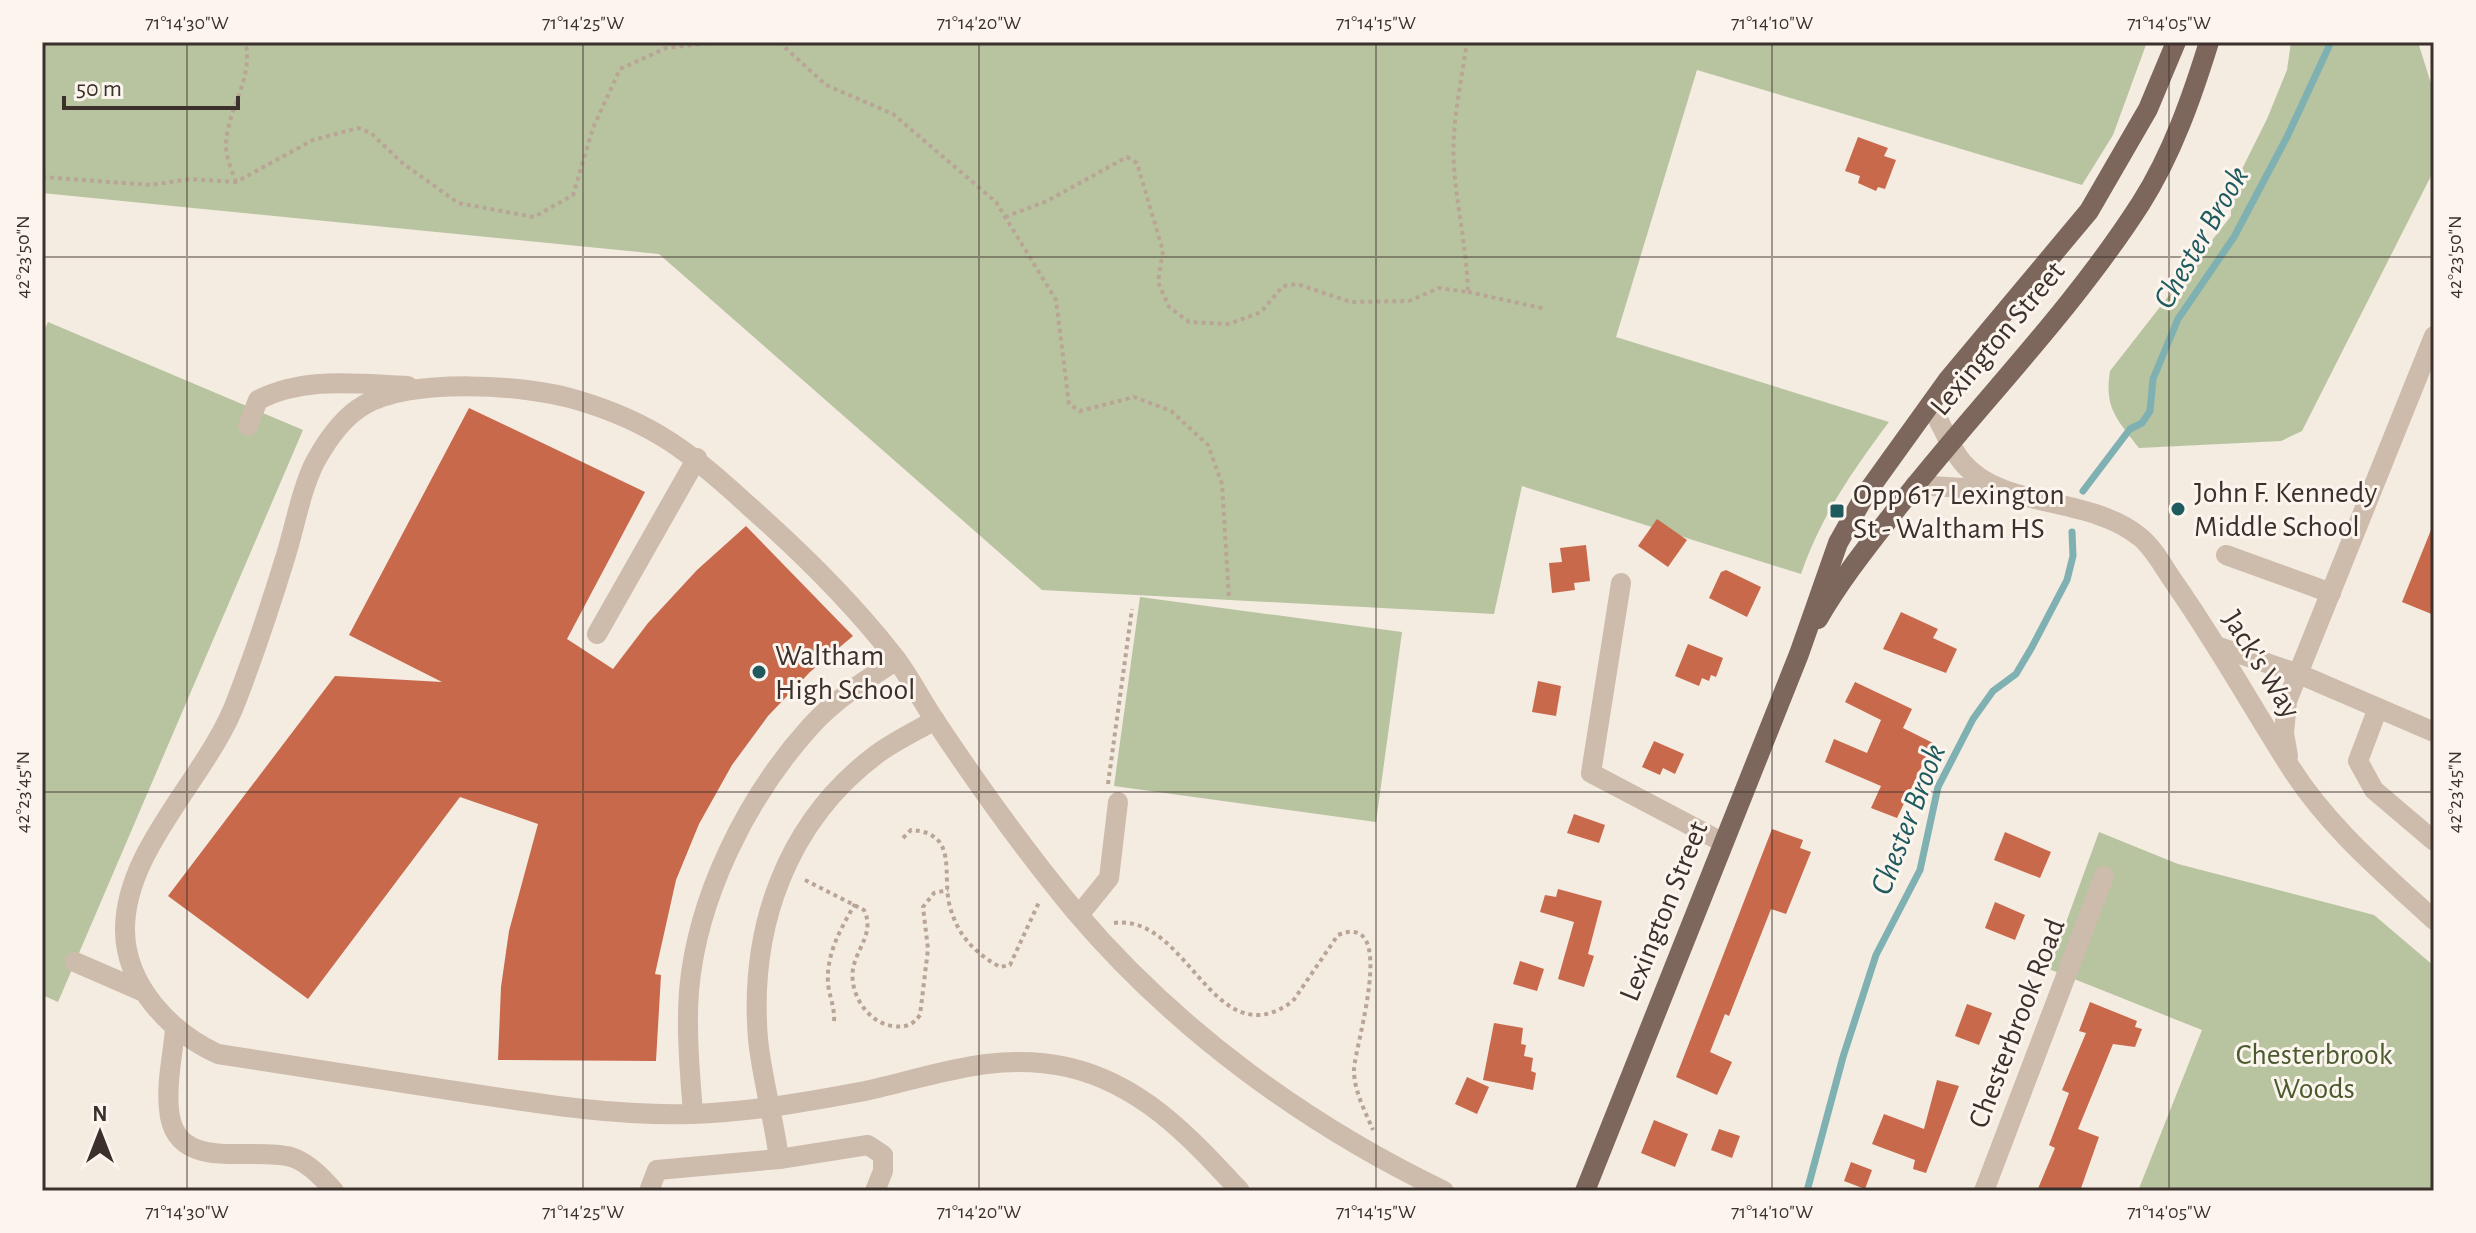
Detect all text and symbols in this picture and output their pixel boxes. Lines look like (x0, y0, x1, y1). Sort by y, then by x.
text: 71°14'30"W (145, 13, 229, 33)
text: 71°14'25"W (542, 13, 624, 33)
text: 71°14'20"W (937, 13, 1021, 33)
text: 71°14'15"W (1336, 13, 1416, 33)
text: 71°14'10"W (1731, 13, 1813, 33)
text: 71°14'05"W (2127, 13, 2211, 33)
scale bar (64, 60, 238, 110)
text: 50 m (76, 77, 122, 101)
water label: Chester Brook (2147, 161, 2254, 314)
text: 42°23'50"N (13, 215, 33, 299)
text: 42°23'50"N (2445, 215, 2465, 299)
street label: Lexington Street (1925, 256, 2071, 421)
place label: John F. Kennedy Middle School (2194, 478, 2377, 542)
place label: Opp 617 Lexington St - Waltham HS (1853, 480, 2065, 544)
marker: John F. Kennedy Middle School (2169, 500, 2187, 518)
marker: Opp 617 Lexington St - Waltham HS (1828, 502, 1846, 520)
street label: Jack's Way (2217, 606, 2306, 724)
place label: Waltham High School (775, 641, 916, 705)
marker: Waltham High School (750, 663, 768, 681)
water label: Chester Brook (1865, 740, 1951, 899)
text: 42°23'45"N (13, 751, 33, 833)
text: 42°23'45"N (2445, 751, 2465, 833)
street label: Lexington Street (1614, 817, 1714, 1006)
street label: Chesterbrook Road (1963, 915, 2071, 1132)
park label: Chesterbrook Woods (2236, 1040, 2393, 1104)
north arrow (60, 1093, 140, 1173)
text: N (92, 1103, 108, 1125)
text: 71°14'30"W (145, 1202, 229, 1222)
text: 71°14'25"W (542, 1202, 624, 1222)
text: 71°14'20"W (937, 1202, 1021, 1222)
text: 71°14'15"W (1336, 1202, 1416, 1222)
text: 71°14'10"W (1731, 1202, 1813, 1222)
text: 71°14'05"W (2127, 1202, 2211, 1222)

